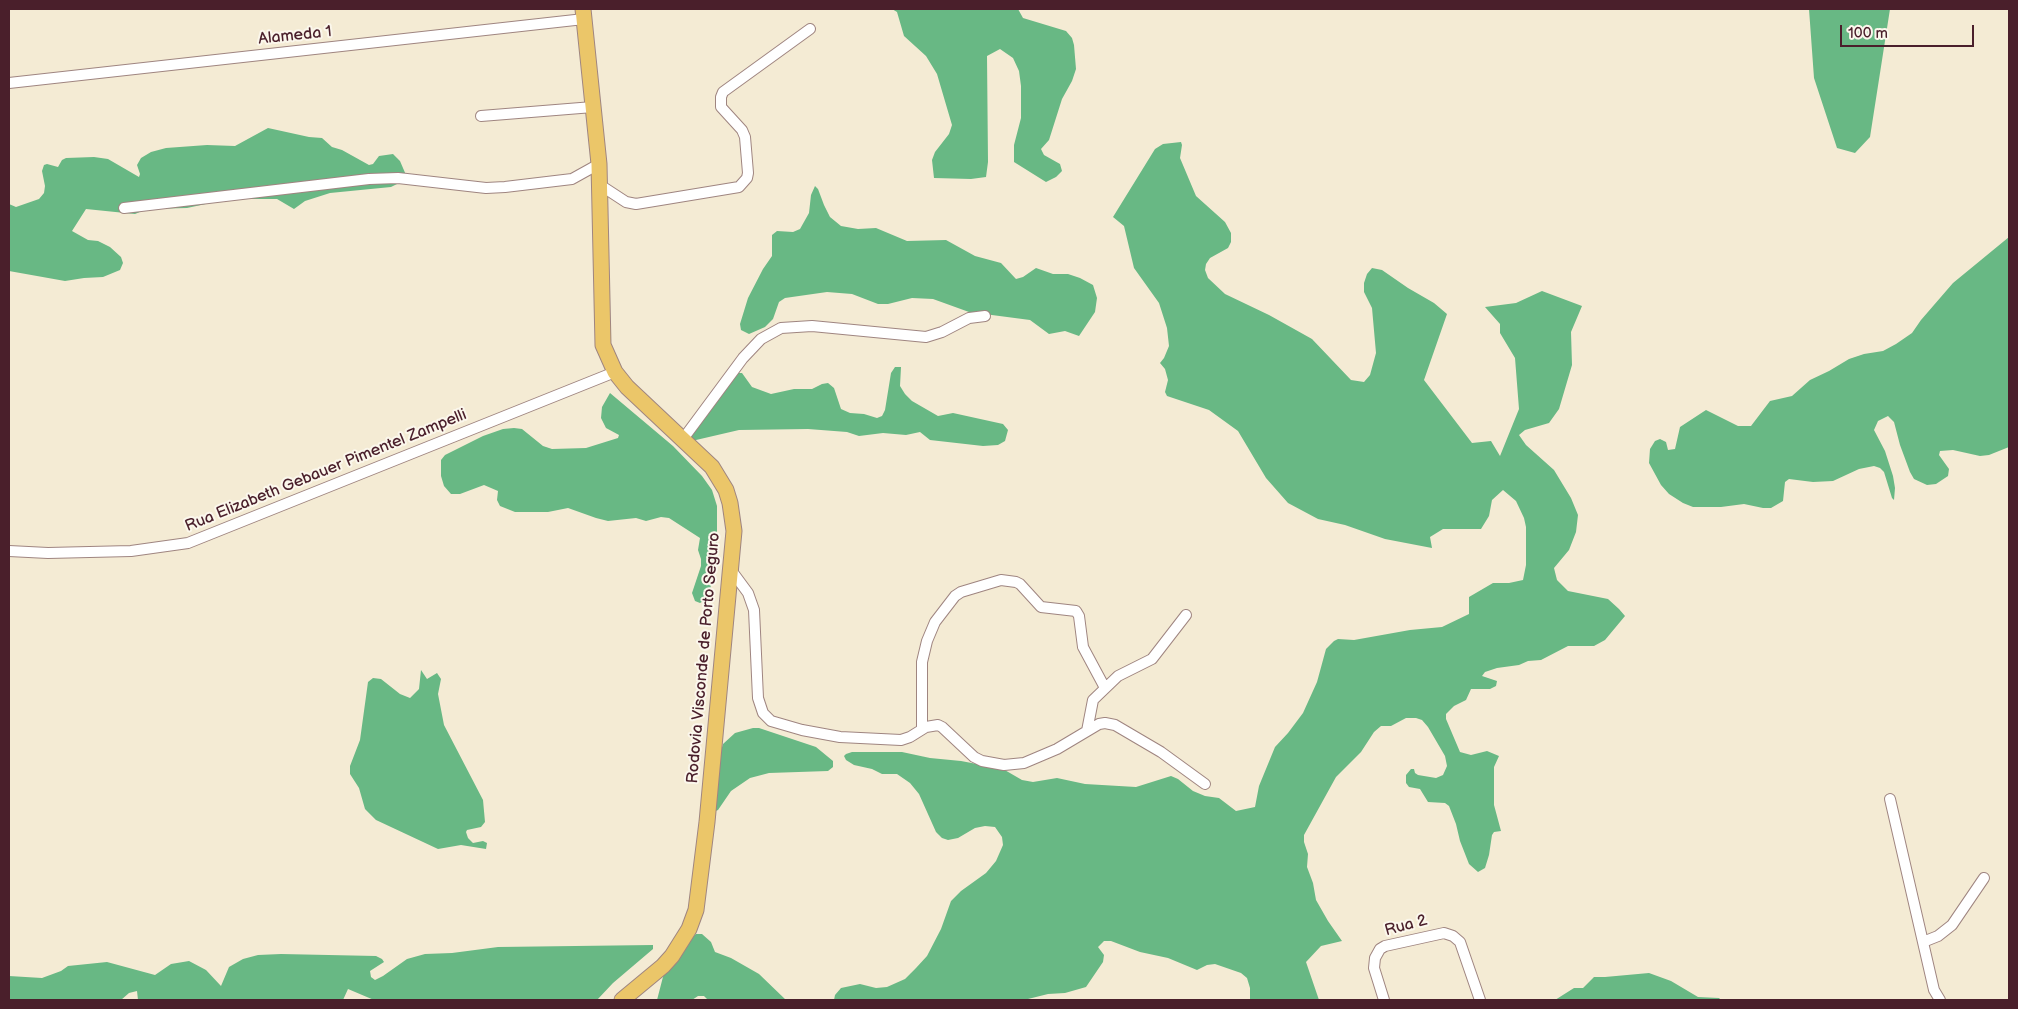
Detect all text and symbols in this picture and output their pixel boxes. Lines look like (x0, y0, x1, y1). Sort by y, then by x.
scale bar (1843, 15, 1977, 47)
street label: Alameda 1 (257, 23, 333, 49)
text: 100 m (1848, 24, 1888, 43)
street label: Rua Elizabeth Gebauer Pimentel Zampelli (183, 406, 469, 536)
street label: Rodovia Visconde de Porto Seguro (683, 532, 725, 784)
street label: Rua 2 (1383, 911, 1429, 941)

